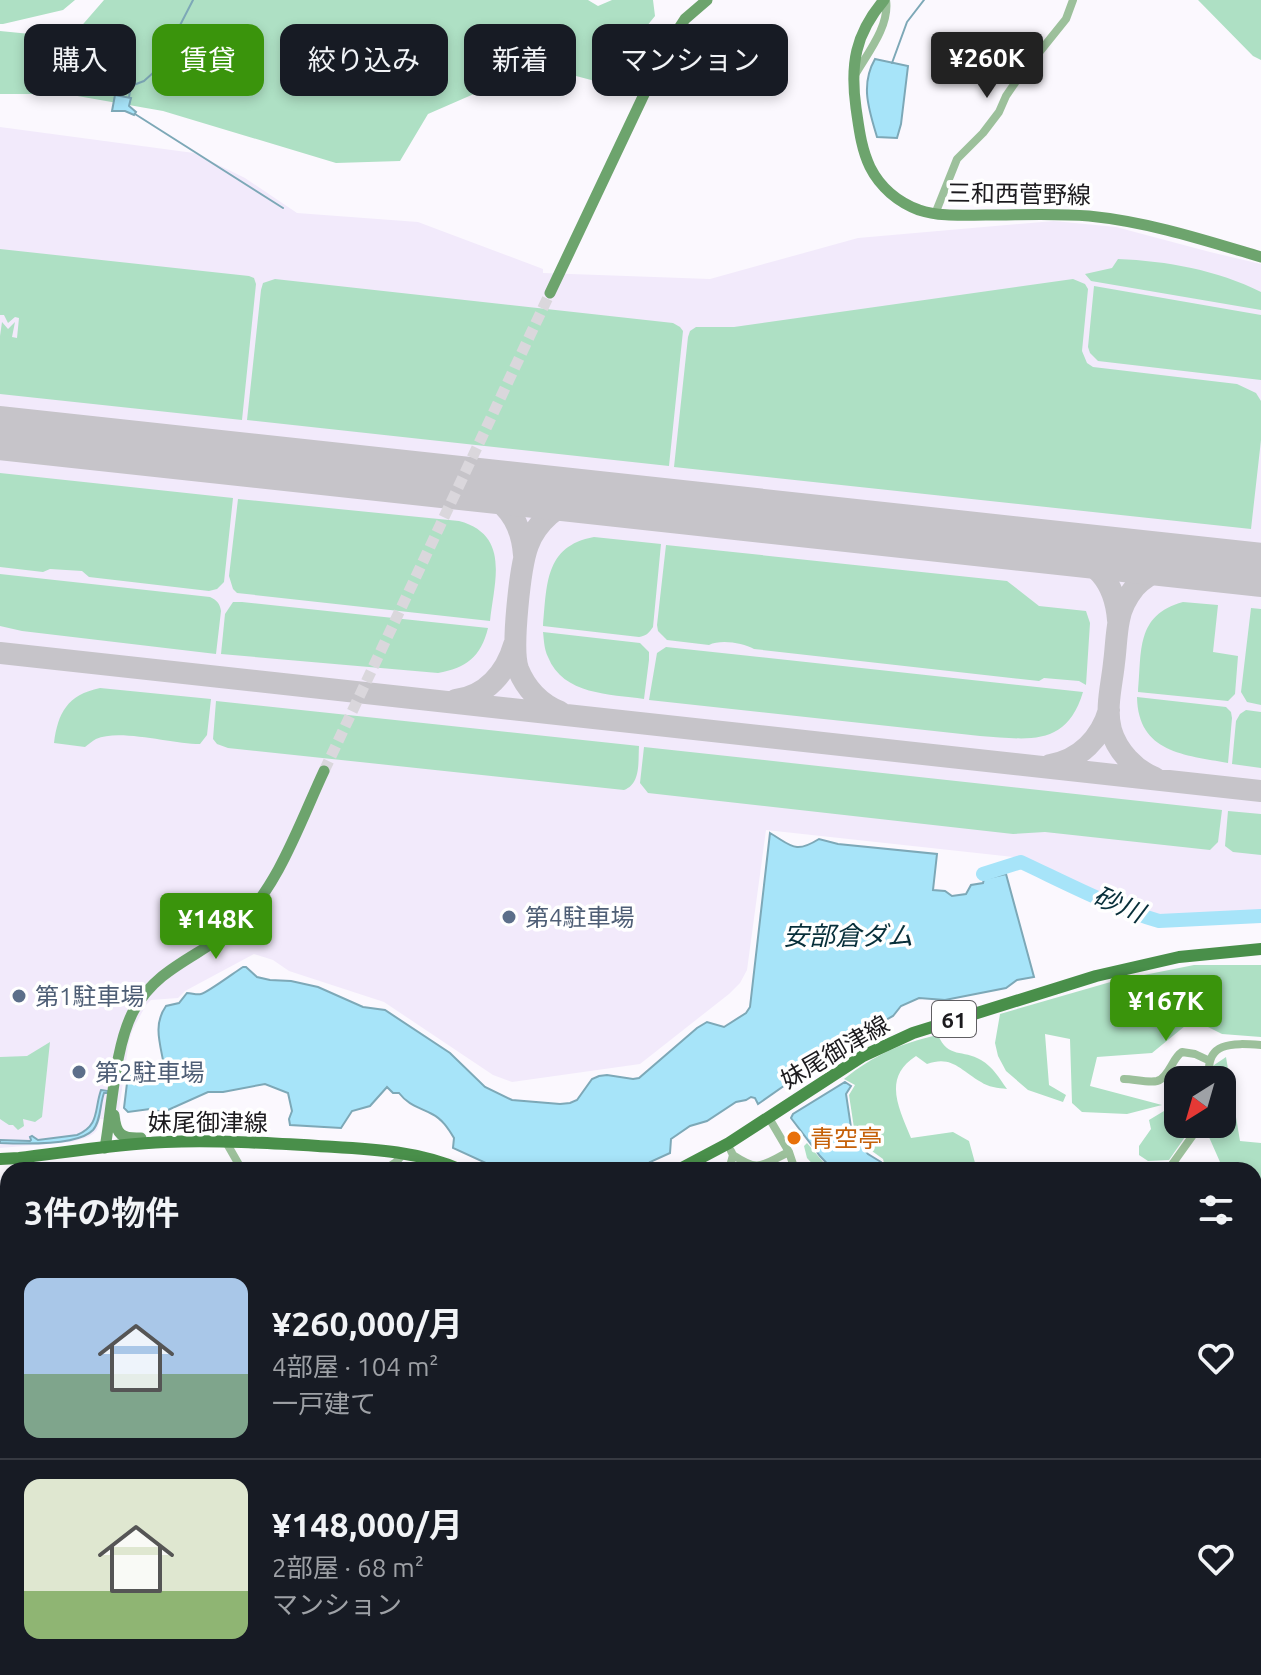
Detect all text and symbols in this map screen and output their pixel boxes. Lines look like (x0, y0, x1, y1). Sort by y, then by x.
chip: 購入 (24, 24, 136, 96)
chip: 賃貸 (152, 24, 264, 96)
chip: 絞り込み (280, 24, 448, 96)
chip: 新着 (464, 24, 576, 96)
chip: マンション (592, 24, 788, 96)
pin: ¥260K (931, 32, 1043, 100)
text: ¥260K (949, 43, 1025, 72)
street label: 三和西菅野線 (947, 179, 1091, 209)
water label: 砂川 (1089, 880, 1151, 929)
pin: ¥148K (160, 893, 272, 961)
text: ¥148K (178, 904, 254, 933)
place label: 第4駐車場 (525, 904, 635, 931)
marker: 第4駐車場 (500, 908, 518, 926)
water label: 安部倉ダム (783, 921, 913, 950)
pin: ¥167K (1110, 975, 1222, 1043)
place label: 第1駐車場 (35, 983, 145, 1010)
text: ¥167K (1128, 986, 1204, 1015)
marker: 第1駐車場 (10, 987, 28, 1005)
road number: 61 (932, 1001, 976, 1037)
street label: 妹尾御津線 (776, 1010, 894, 1094)
place label: 第2駐車場 (95, 1059, 205, 1086)
marker: 第2駐車場 (70, 1063, 88, 1081)
north arrow (1164, 1066, 1236, 1138)
map controls (1164, 1066, 1236, 1138)
street label: 妹尾御津線 (148, 1109, 268, 1136)
place label: 青空亭 (810, 1125, 882, 1152)
marker: 青空亭 (785, 1129, 803, 1147)
icon: filters (1194, 1188, 1238, 1232)
text: 3件の物件 (24, 1193, 179, 1231)
text: ¥260,000/月 (272, 1304, 463, 1342)
icon: home (88, 1310, 184, 1406)
icon: heart (1194, 1336, 1238, 1380)
text: 4部屋 · 104 m² (272, 1352, 439, 1381)
text: 一戸建て (272, 1389, 376, 1418)
text: ¥148,000/月 (272, 1505, 463, 1543)
icon: home (88, 1511, 184, 1607)
icon: heart (1194, 1537, 1238, 1581)
text: 2部屋 · 68 m² (272, 1553, 424, 1582)
text: マンション (272, 1590, 402, 1619)

